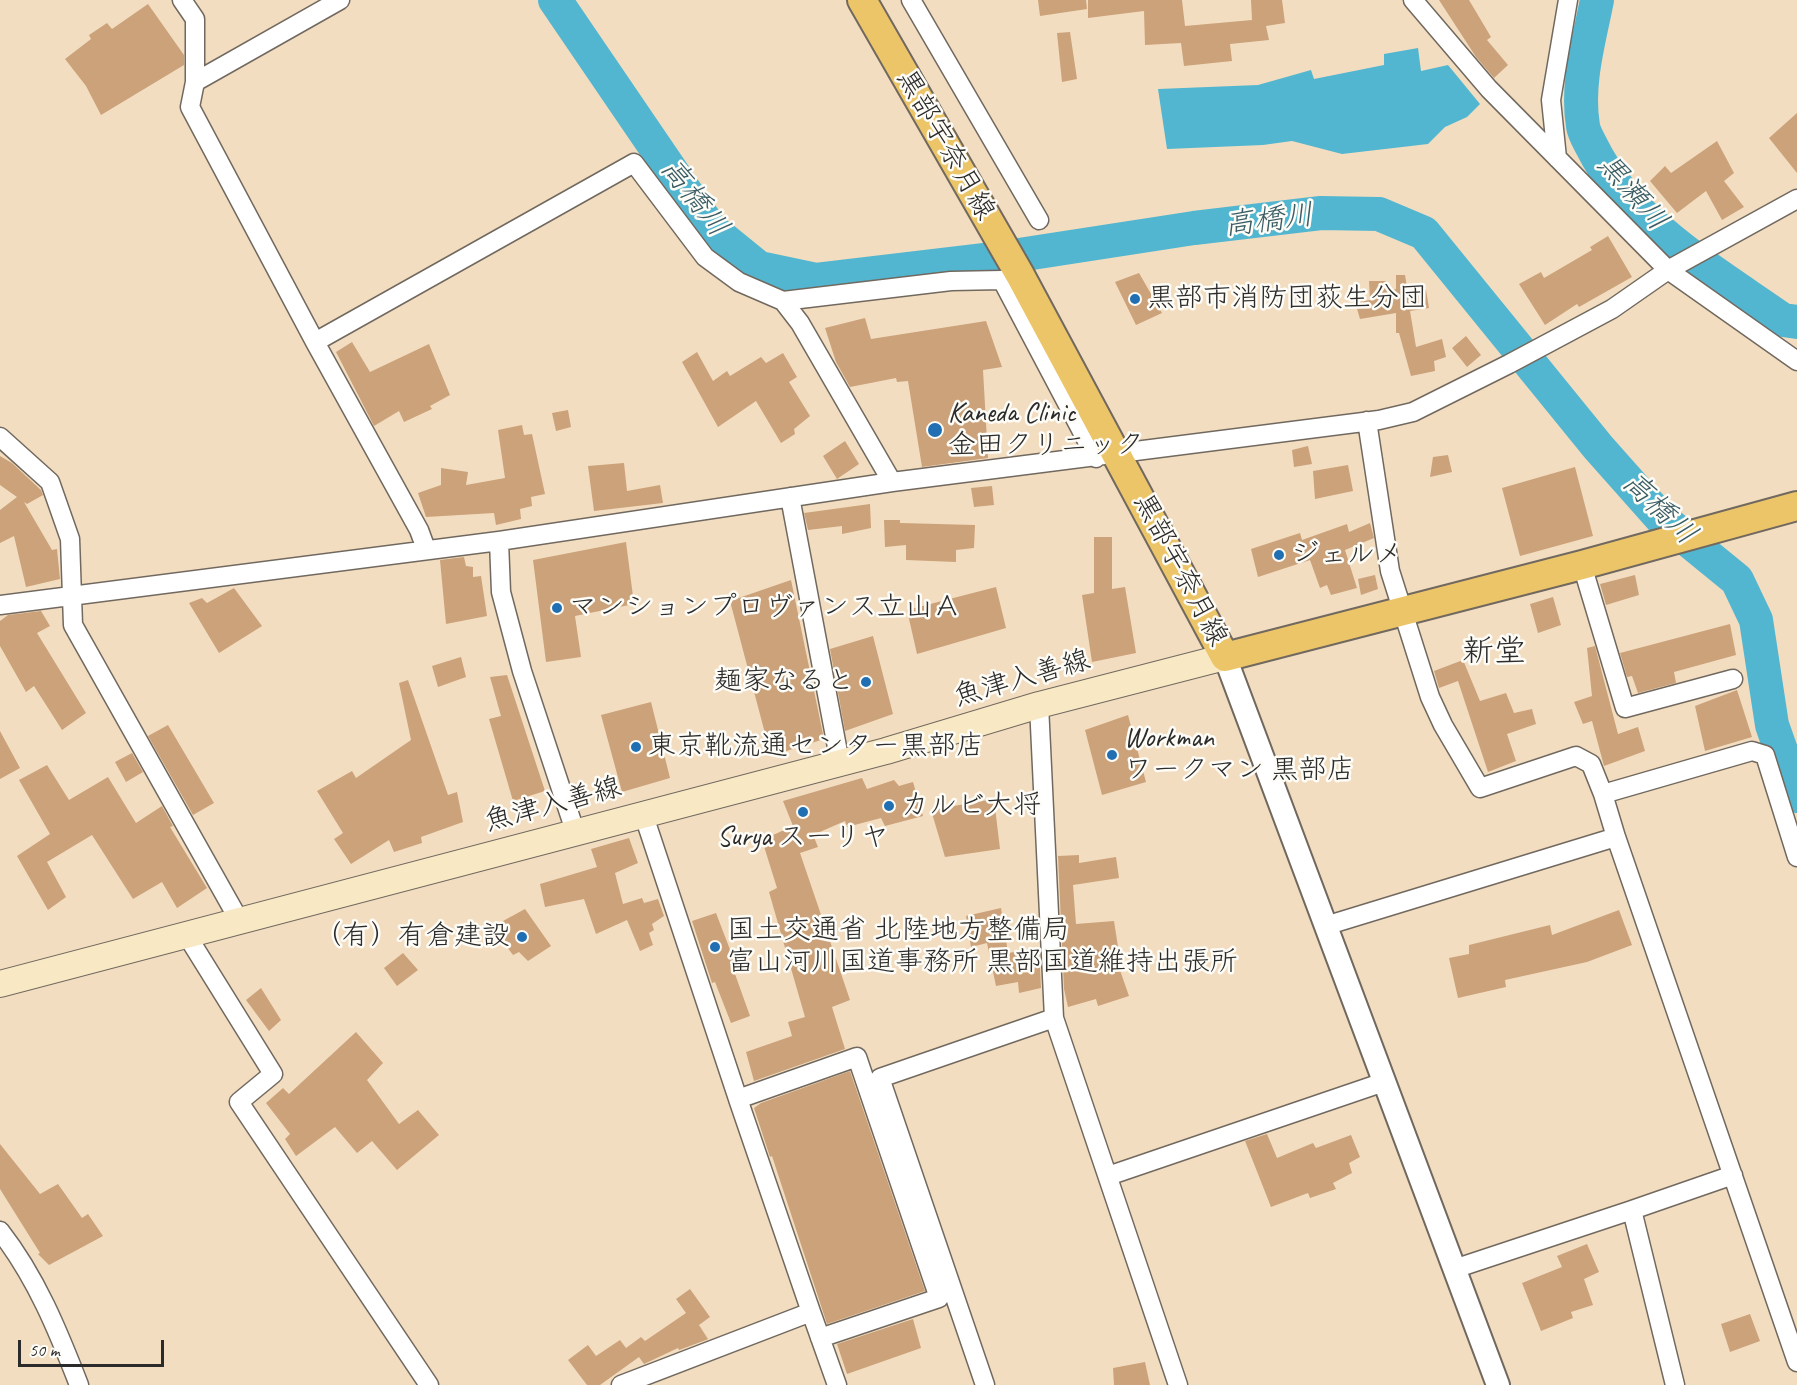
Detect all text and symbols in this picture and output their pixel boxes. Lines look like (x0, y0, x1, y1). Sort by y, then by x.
street label: 黒部宇奈月線 (888, 64, 1002, 226)
water label: 黒瀬川 (1589, 147, 1675, 239)
water label: 高橋川 (652, 151, 736, 245)
water label: 高橋川 (1222, 198, 1316, 244)
place label: 黒部市消防団荻生分団 (1147, 282, 1427, 316)
marker: 黒部市消防団荻生分団 (1128, 292, 1142, 306)
place label: Kaneda Clinic 金田クリニック (948, 397, 1144, 463)
marker: Kaneda Clinic 金田クリニック (926, 421, 944, 439)
water label: 高橋川 (1614, 465, 1704, 553)
street label: 黒部宇奈月線 (1126, 488, 1234, 652)
place label: ジェルメ (1291, 538, 1403, 572)
marker: ジェルメ (1272, 548, 1286, 562)
place label: マンションプロヴァンス立山Ａ (569, 591, 961, 625)
marker: マンションプロヴァンス立山Ａ (550, 601, 564, 615)
district label: 新堂 (1462, 634, 1526, 672)
street label: 魚津入善線 (950, 644, 1094, 714)
place label: 麺家なると (714, 665, 854, 699)
marker: 麺家なると (859, 675, 873, 689)
place label: Workman ワークマン 黒部店 (1124, 722, 1355, 788)
place label: 東京靴流通センター黒部店 (648, 730, 984, 764)
marker: 東京靴流通センター黒部店 (629, 740, 643, 754)
marker: Workman ワークマン 黒部店 (1105, 748, 1119, 762)
street label: 魚津入善線 (481, 771, 625, 839)
place label: カルビ大将 (901, 789, 1041, 823)
marker: カルビ大将 (882, 799, 896, 813)
marker: Surya スーリヤ (796, 805, 810, 819)
place label: Surya スーリヤ (717, 821, 889, 855)
place label: 国土交通省 北陸地方整備局 富山河川国道事務所 黒部国道維持出張所 (727, 914, 1238, 980)
place label: （有）有倉建設 (314, 920, 510, 954)
marker: （有）有倉建設 (515, 930, 529, 944)
marker: 国土交通省 北陸地方整備局 富山河川国道事務所 黒部国道維持出張所 (708, 940, 722, 954)
scale bar (21, 1328, 166, 1366)
text: 50 m (29, 1339, 60, 1361)

